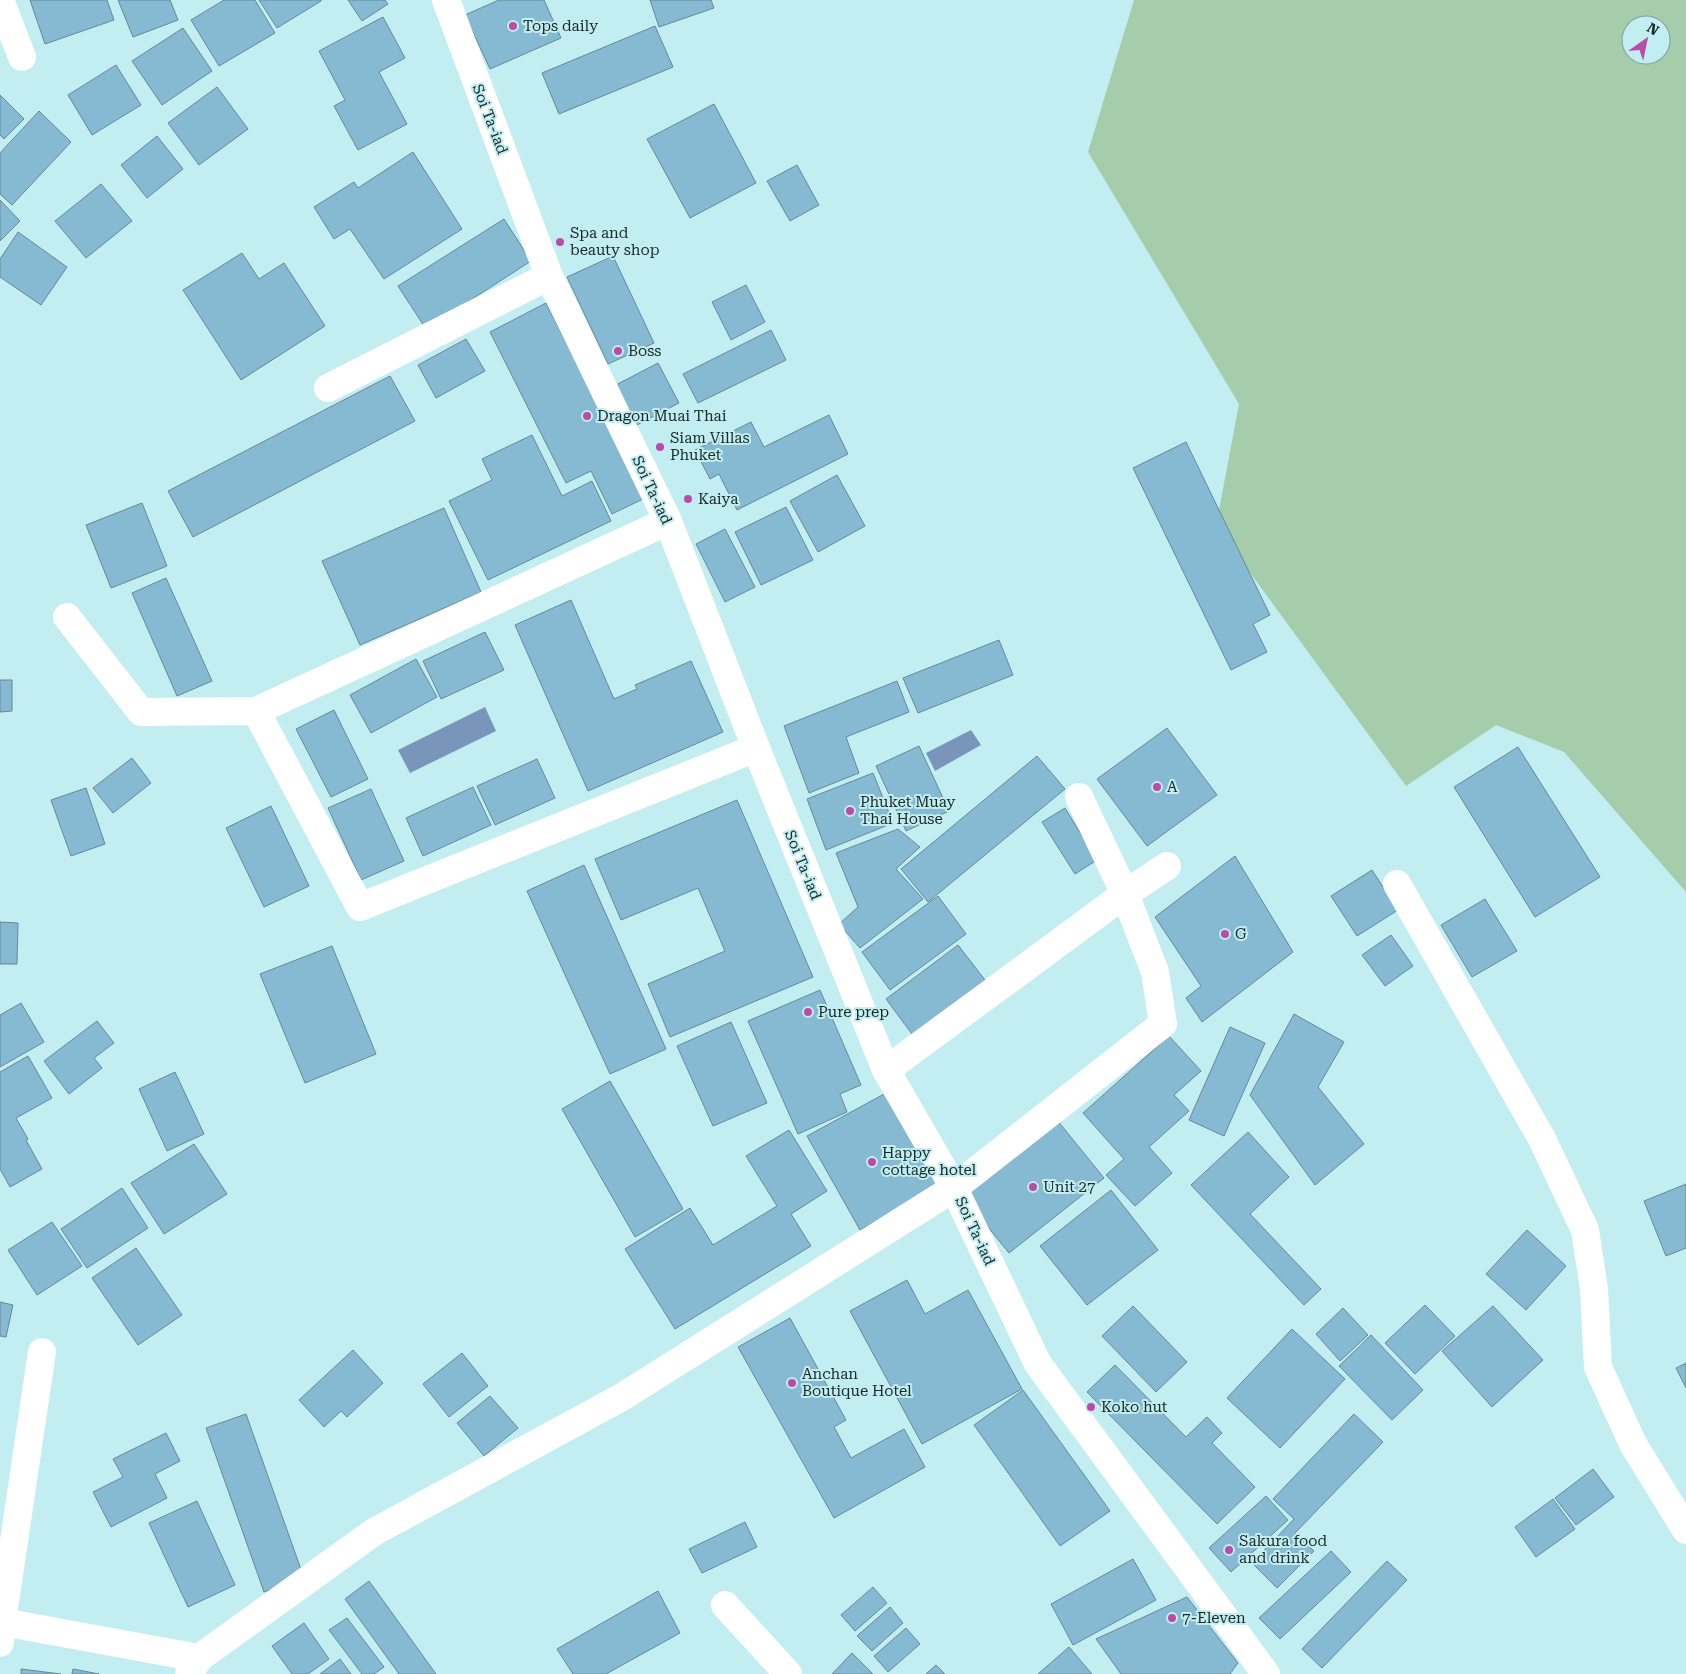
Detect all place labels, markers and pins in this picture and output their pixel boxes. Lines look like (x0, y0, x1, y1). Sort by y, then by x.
place label: Tops daily (523, 17, 598, 35)
marker: Tops daily (507, 20, 519, 32)
place label: Spa and beauty shop (570, 224, 660, 259)
marker: Spa and beauty shop (554, 236, 566, 248)
place label: Boss (628, 342, 662, 360)
marker: Boss (612, 345, 624, 357)
place label: Dragon Muai Thai (597, 407, 727, 425)
marker: Dragon Muai Thai (581, 410, 593, 422)
place label: Siam Villas Phuket (670, 429, 750, 464)
marker: Siam Villas Phuket (654, 441, 666, 453)
place label: Kaiya (698, 490, 738, 508)
marker: Kaiya (682, 493, 694, 505)
place label: A (1167, 778, 1178, 796)
marker: A (1151, 781, 1163, 793)
place label: Phuket Muay Thai House (860, 793, 955, 828)
marker: Phuket Muay Thai House (844, 805, 856, 817)
place label: G (1235, 925, 1247, 943)
marker: G (1219, 928, 1231, 940)
place label: Pure prep (818, 1003, 889, 1021)
marker: Pure prep (802, 1006, 814, 1018)
place label: Happy cottage hotel (882, 1144, 977, 1179)
marker: Happy cottage hotel (866, 1156, 878, 1168)
place label: Unit 27 (1043, 1178, 1095, 1196)
marker: Unit 27 (1027, 1181, 1039, 1193)
place label: Anchan Boutique Hotel (802, 1365, 912, 1400)
marker: Anchan Boutique Hotel (786, 1377, 798, 1389)
place label: Koko hut (1101, 1398, 1168, 1416)
marker: Koko hut (1085, 1401, 1097, 1413)
place label: Sakura food and drink (1239, 1532, 1327, 1567)
marker: Sakura food and drink (1223, 1544, 1235, 1556)
place label: 7-Eleven (1182, 1609, 1246, 1627)
marker: 7-Eleven (1166, 1612, 1178, 1624)

